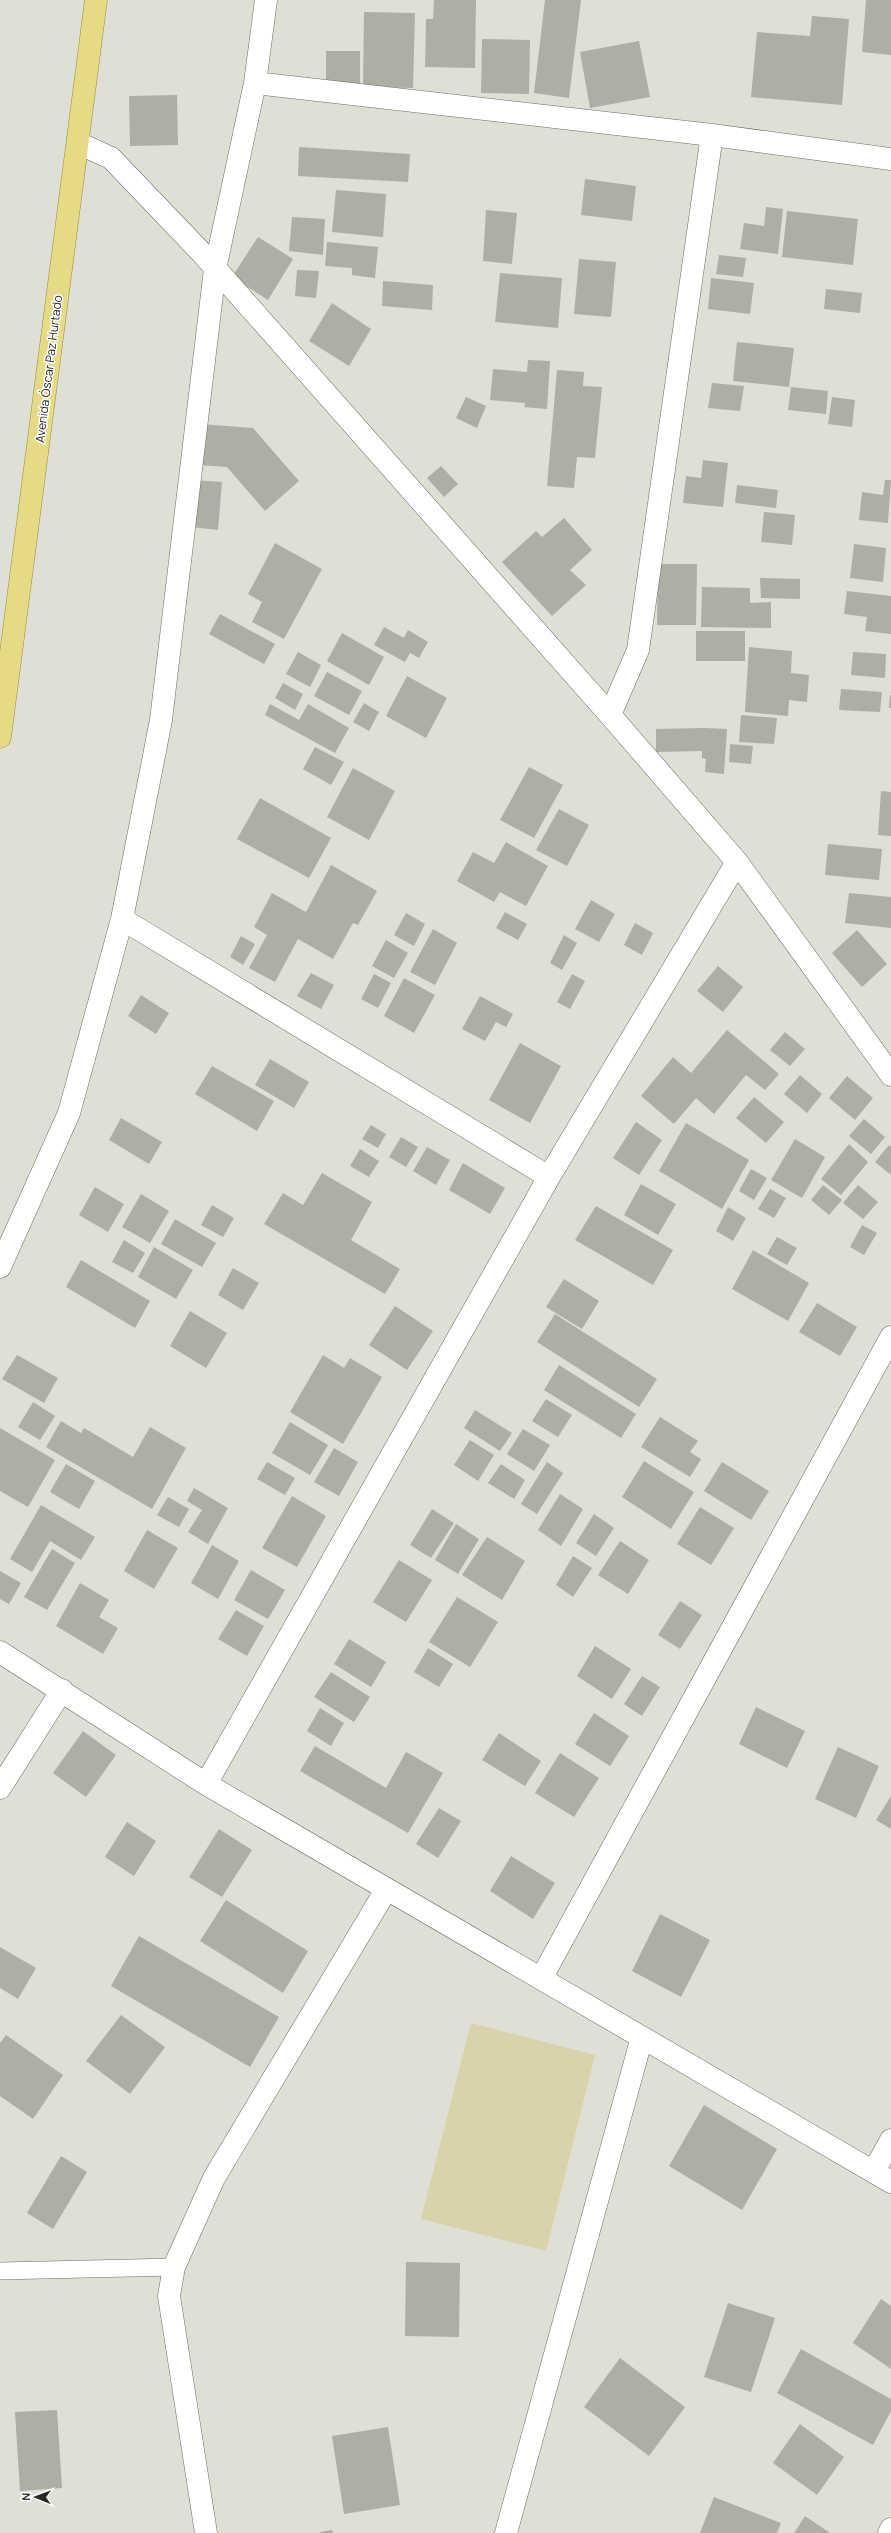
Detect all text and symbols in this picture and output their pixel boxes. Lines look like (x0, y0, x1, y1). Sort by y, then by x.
street label: Avenida Óscar Paz Hurtado (31, 294, 66, 444)
north arrow (16, 2477, 56, 2517)
text: N (18, 2493, 33, 2501)

